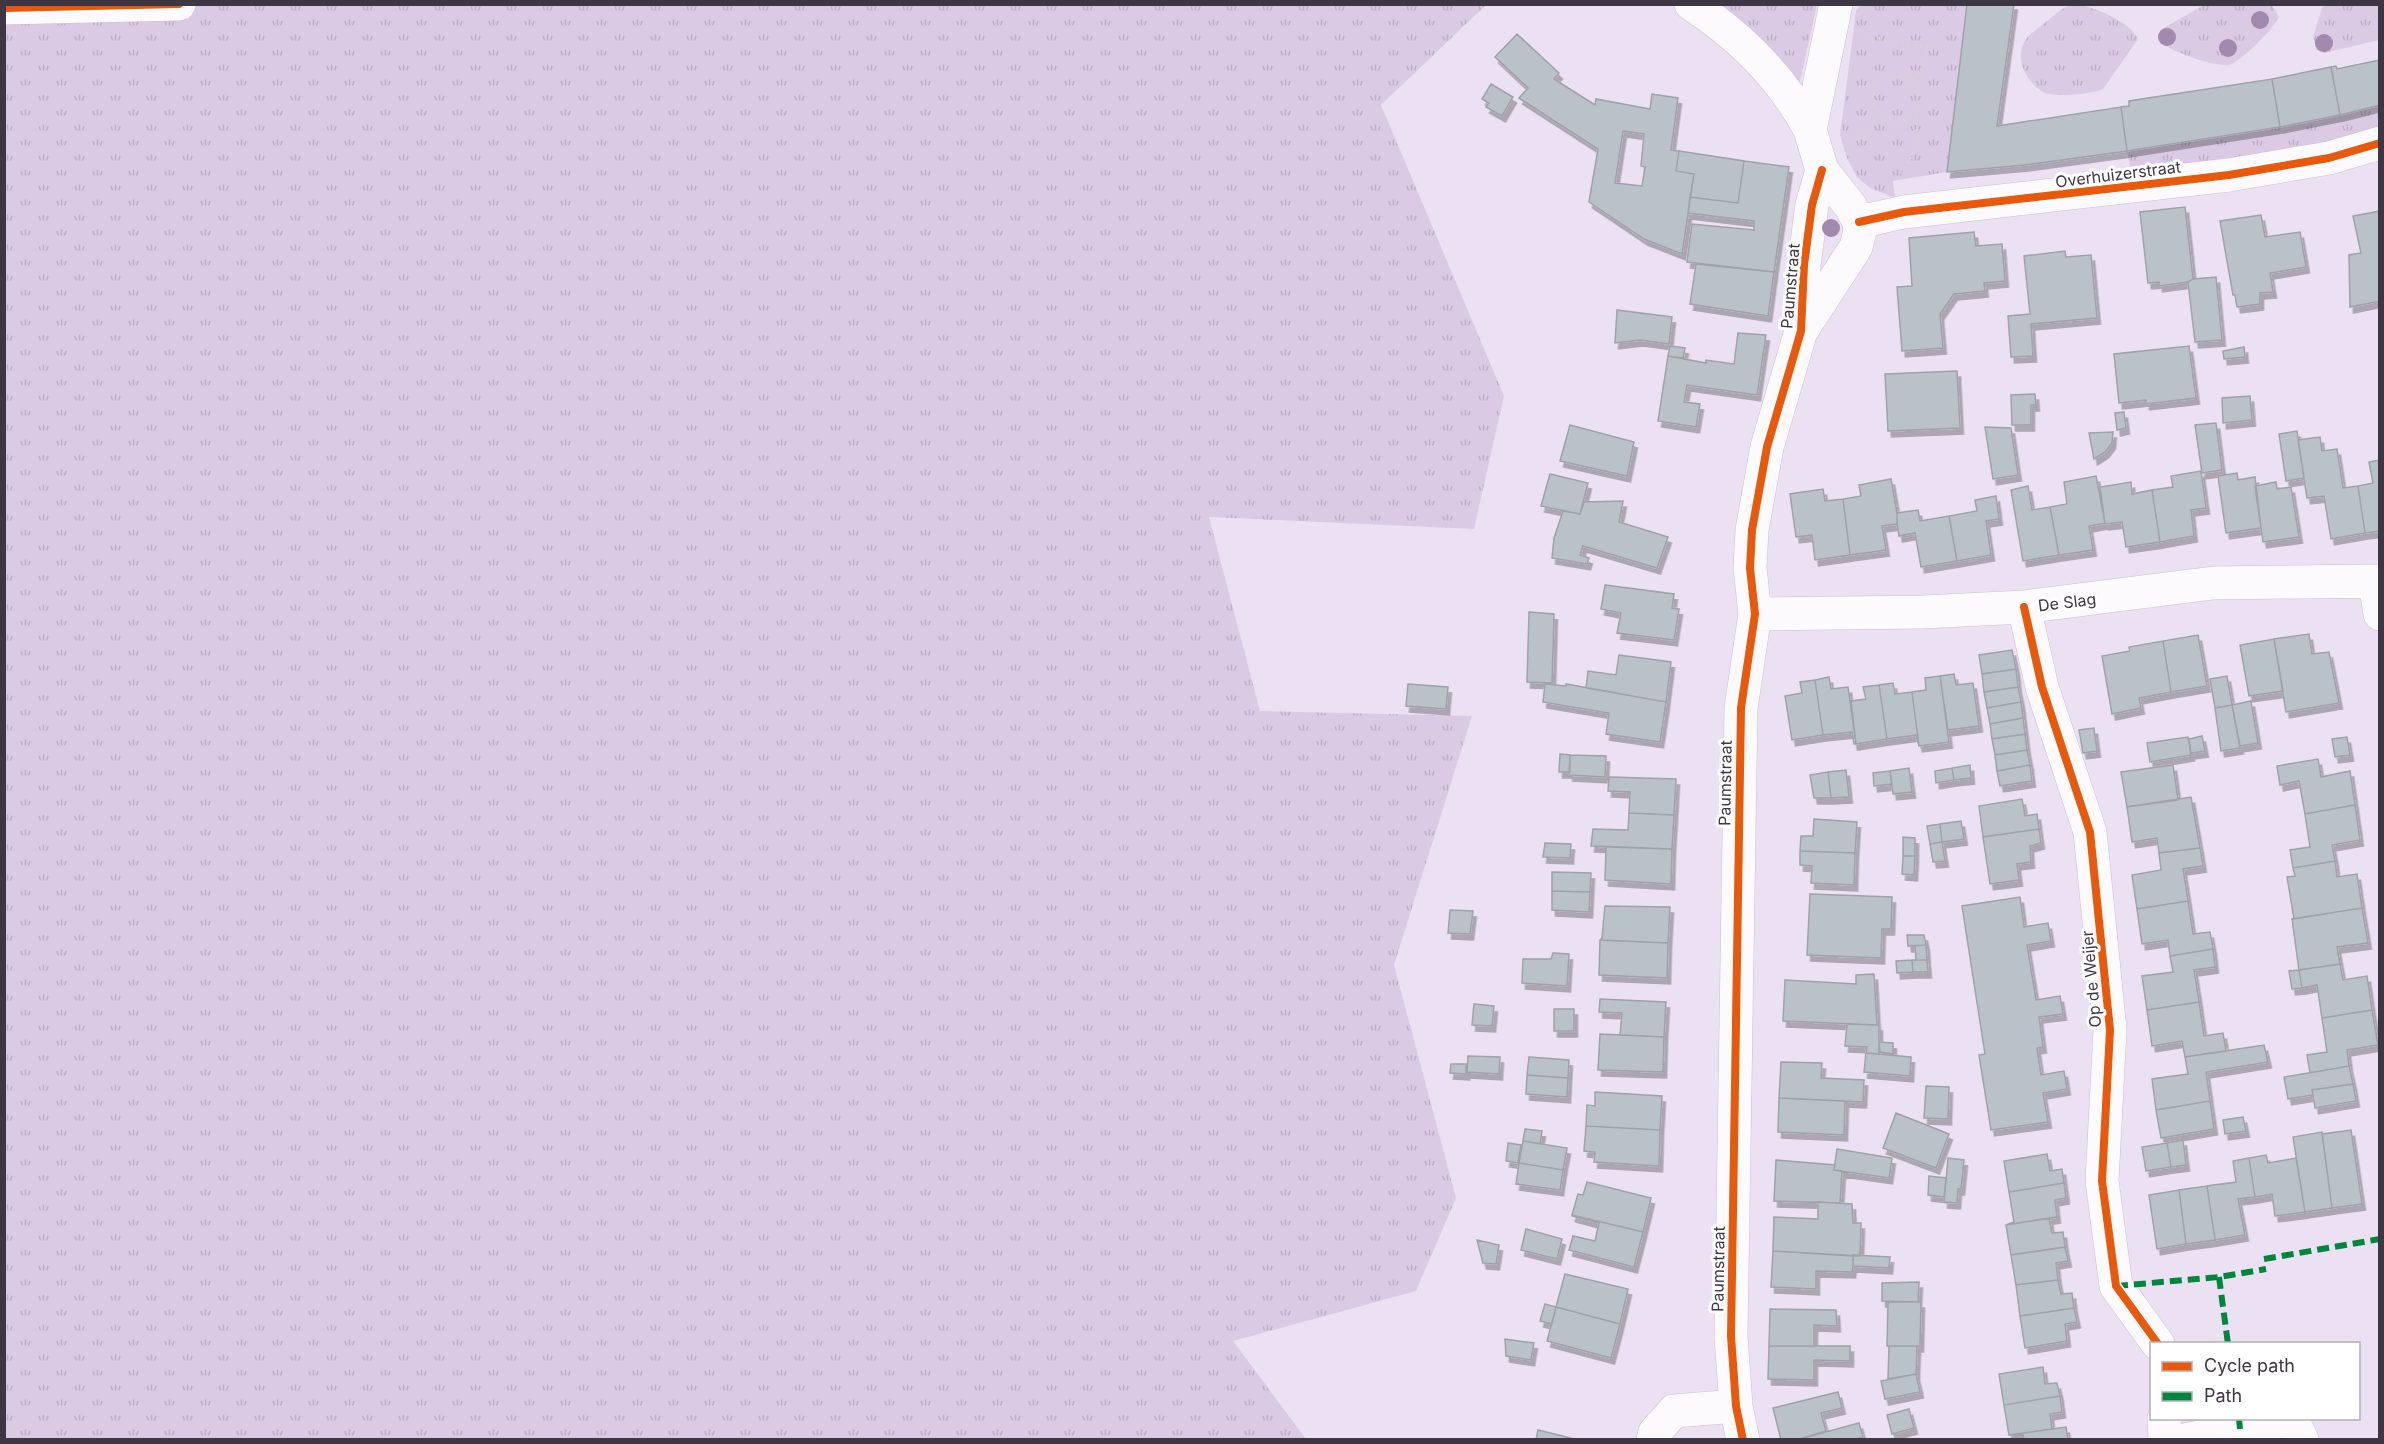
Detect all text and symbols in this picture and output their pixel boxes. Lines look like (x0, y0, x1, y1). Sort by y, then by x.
street label: Overhuizerstraat (2054, 156, 2182, 192)
street label: Paumstraat (1776, 242, 1804, 330)
street label: De Slag (2037, 589, 2097, 615)
street label: Paumstraat (1714, 740, 1736, 826)
street label: Op de Weijer (2077, 930, 2105, 1028)
street label: Paumstraat (1707, 1226, 1729, 1312)
legend (2150, 1342, 2360, 1420)
text: Cycle path (2204, 1355, 2295, 1376)
text: Path (2204, 1385, 2242, 1406)

